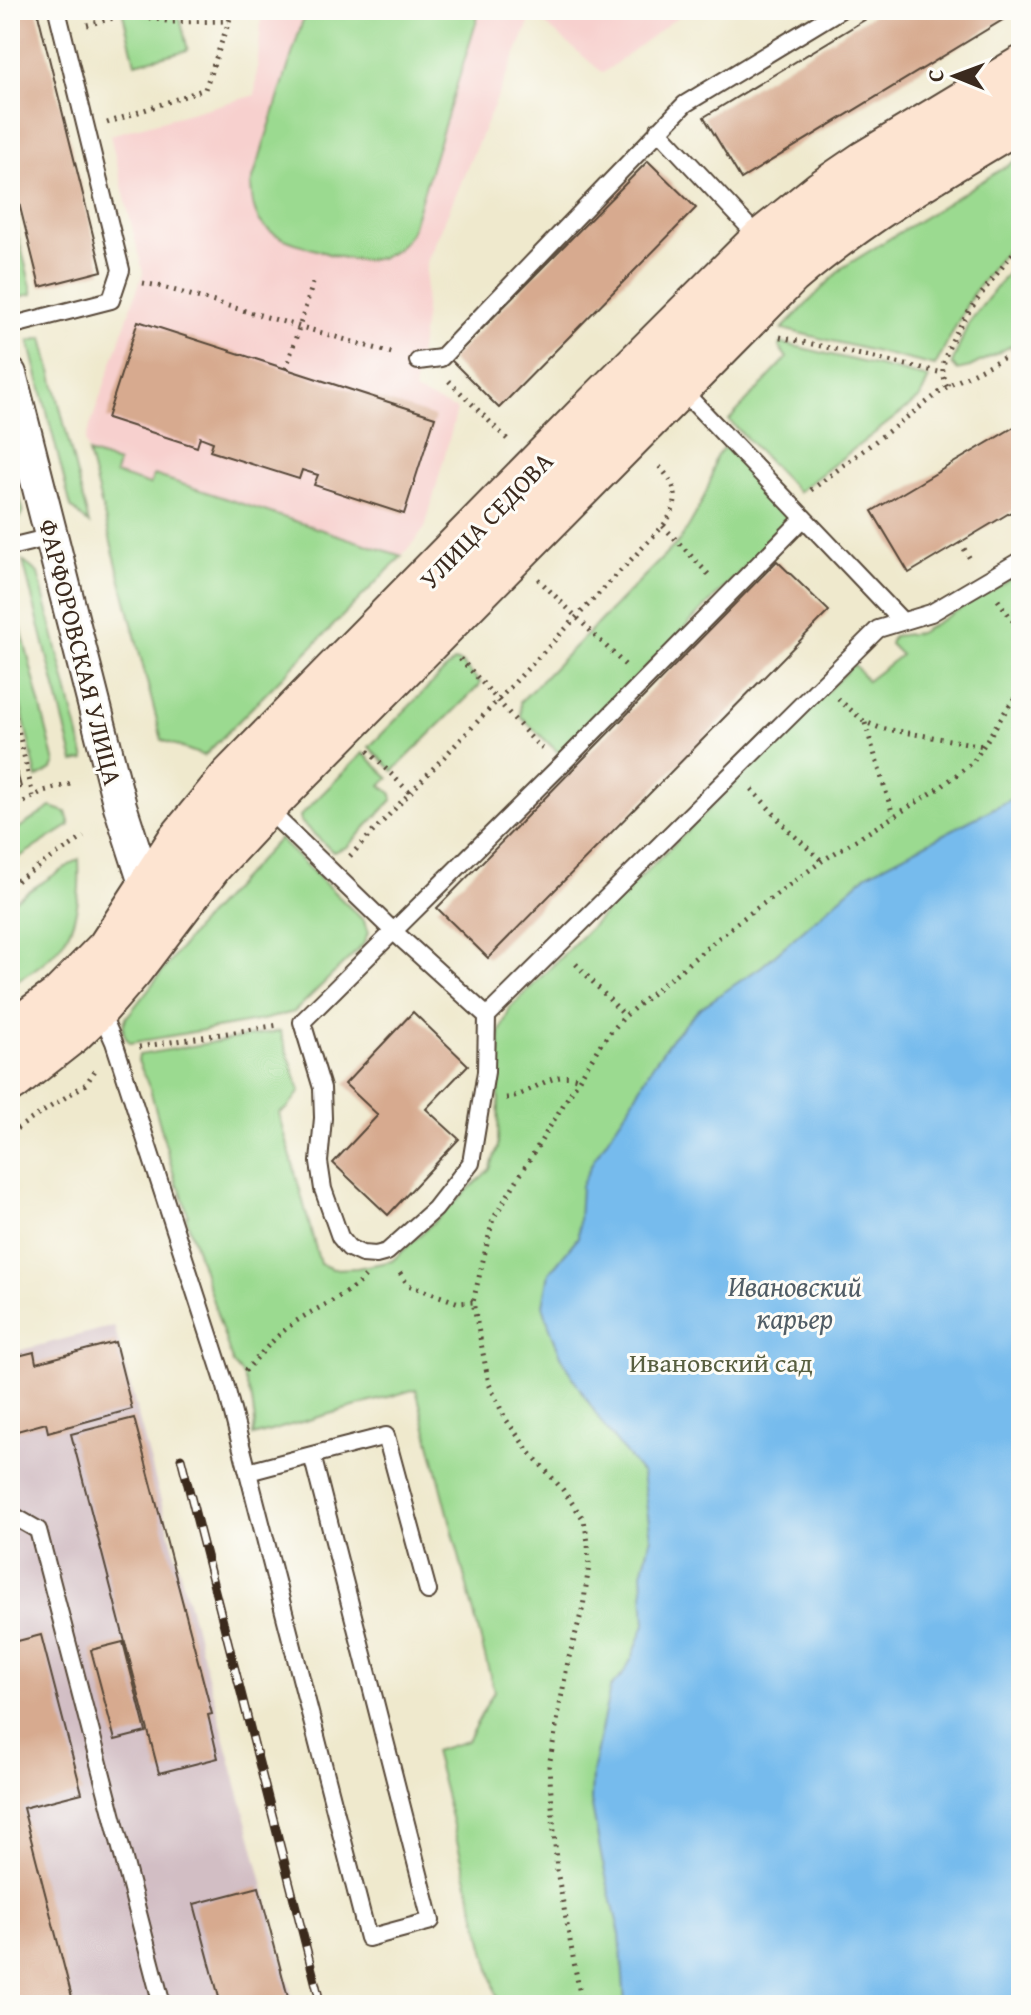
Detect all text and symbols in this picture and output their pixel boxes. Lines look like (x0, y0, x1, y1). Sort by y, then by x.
north arrow (915, 36, 995, 116)
text: С (919, 69, 951, 82)
street label: УЛИЦА СЕДОВА (410, 442, 562, 598)
street label: ФАРФОРОВСКАЯ УЛИЦА (29, 515, 133, 789)
water label: Ивановский карьер (728, 1265, 862, 1338)
park label: Ивановский сад (629, 1343, 813, 1382)

